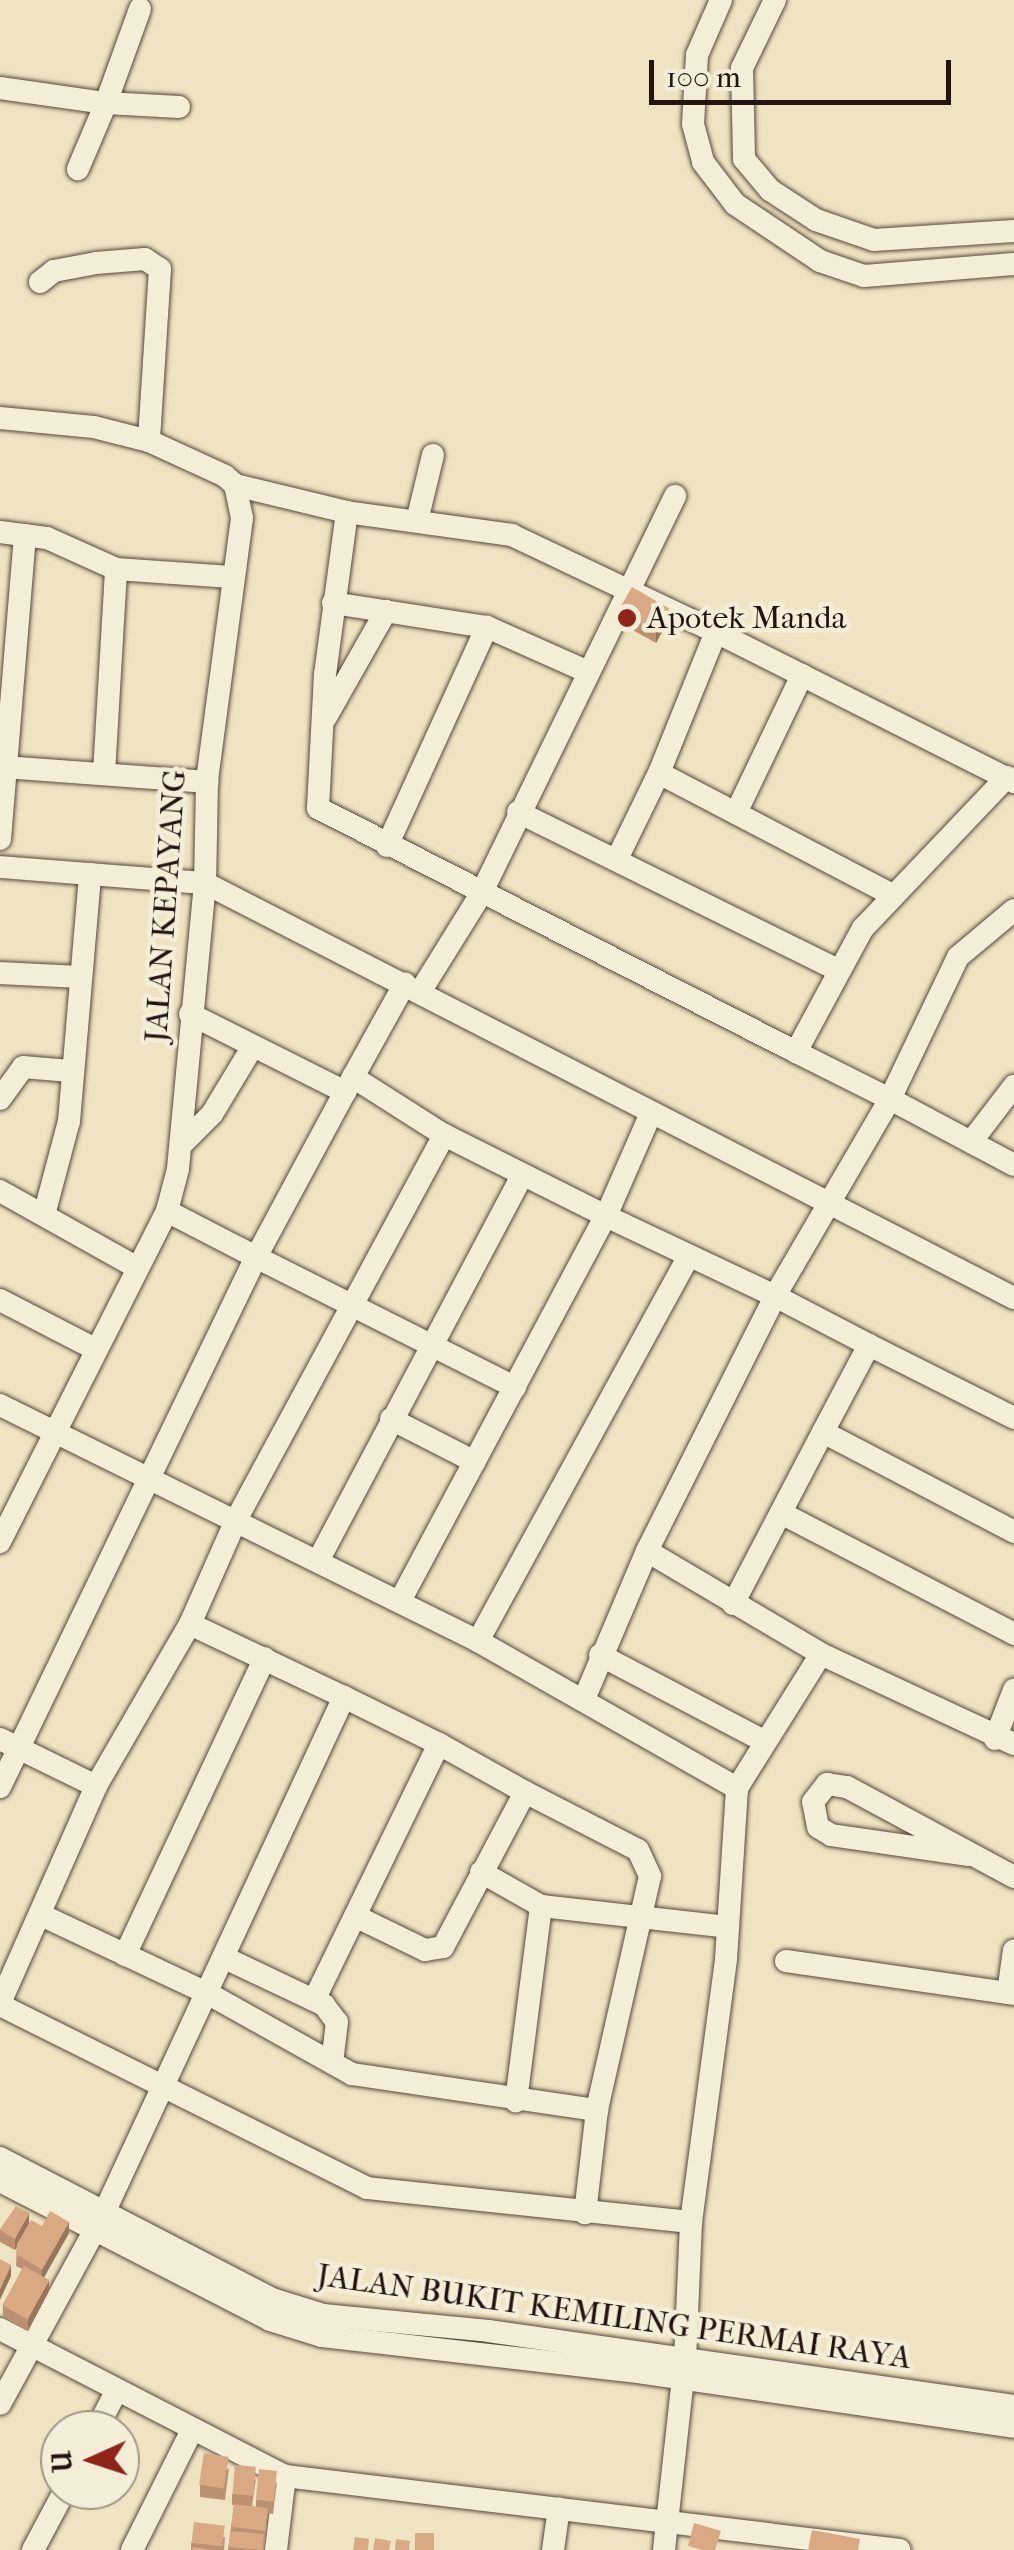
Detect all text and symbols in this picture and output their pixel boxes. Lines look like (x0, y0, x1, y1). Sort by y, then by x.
scale bar (654, 40, 956, 102)
text: 100 m (666, 60, 741, 95)
place label: Apotek Manda (647, 599, 846, 637)
marker: Apotek Manda (616, 607, 638, 629)
street label: JALAN KEPAYANG (137, 768, 195, 1044)
street label: JALAN BUKIT KEMILING PERMAI RAYA (315, 2256, 913, 2378)
north arrow (40, 2410, 140, 2510)
text: U (44, 2450, 79, 2473)

